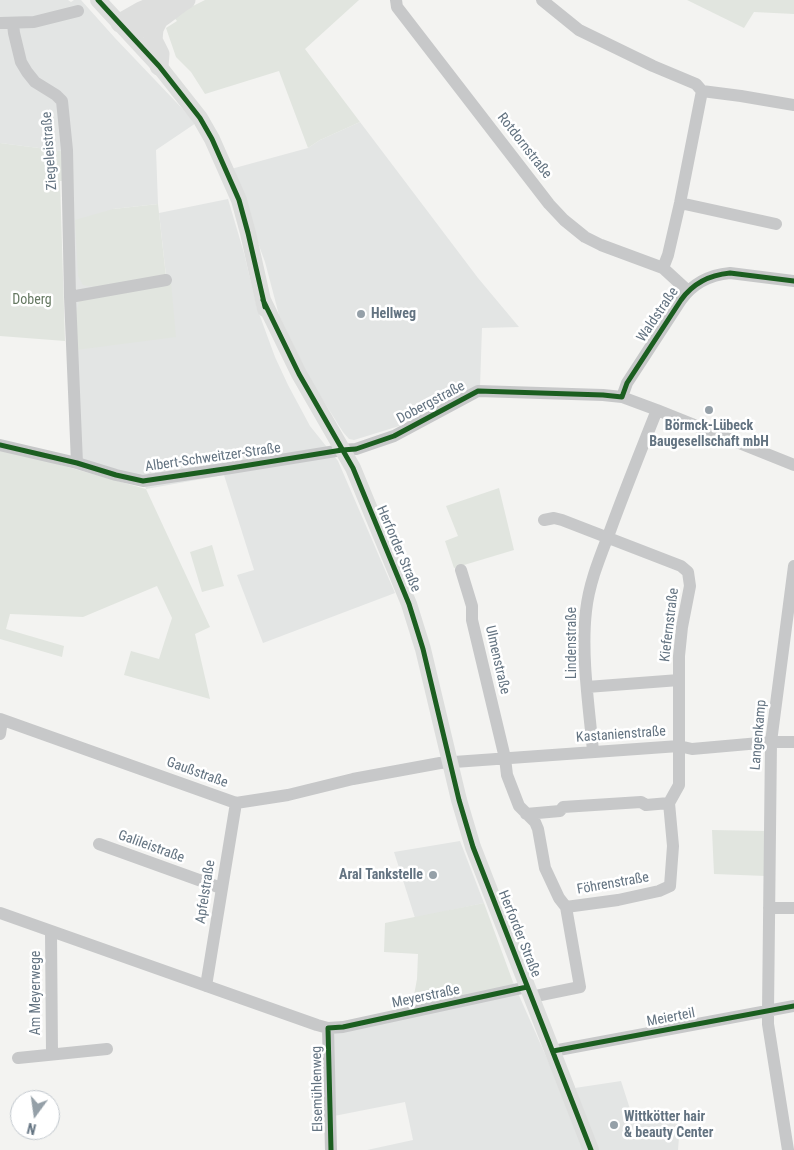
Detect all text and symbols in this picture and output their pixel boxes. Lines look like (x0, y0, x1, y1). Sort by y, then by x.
street label: Rotdornstraße (493, 110, 555, 182)
street label: Ziegeleistraße (39, 111, 61, 191)
street label: Waldstraße (634, 284, 682, 346)
park label: Doberg (12, 292, 52, 308)
place label: Hellweg (371, 306, 416, 322)
marker: Hellweg (355, 308, 367, 320)
street label: Dobergstraße (394, 378, 468, 428)
marker: Börmck-Lübeck Baugesellschaft mbH (703, 404, 715, 416)
place label: Börmck-Lübeck Baugesellschaft mbH (649, 418, 769, 451)
street label: Albert-Schweitzer-Straße (144, 440, 282, 476)
street label: Herforder Straße (372, 503, 424, 595)
street label: Kiefernstraße (657, 587, 683, 663)
street label: Lindenstraße (564, 607, 580, 679)
street label: Ulmenstraße (481, 624, 513, 696)
street label: Langenkamp (748, 699, 770, 771)
street label: Kastanienstraße (576, 723, 666, 747)
street label: Gaußstraße (164, 754, 230, 792)
street label: Galileistraße (115, 827, 187, 867)
street label: Apfelstraße (193, 859, 219, 925)
place label: Aral Tankstelle (339, 867, 423, 883)
marker: Aral Tankstelle (427, 869, 439, 881)
street label: Föhrenstraße (576, 869, 650, 899)
street label: Herforder Straße (494, 888, 544, 980)
street label: Am Meyerwege (28, 951, 44, 1035)
street label: Meyerstraße (391, 982, 461, 1012)
street label: Meierteil (646, 1005, 696, 1031)
street label: Elsemühlenweg (309, 1046, 327, 1132)
north arrow (10, 1090, 60, 1140)
place label: Wittkötter hair & beauty Center (624, 1109, 713, 1142)
marker: Wittkötter hair & beauty Center (608, 1119, 620, 1131)
text: N (26, 1120, 38, 1137)

